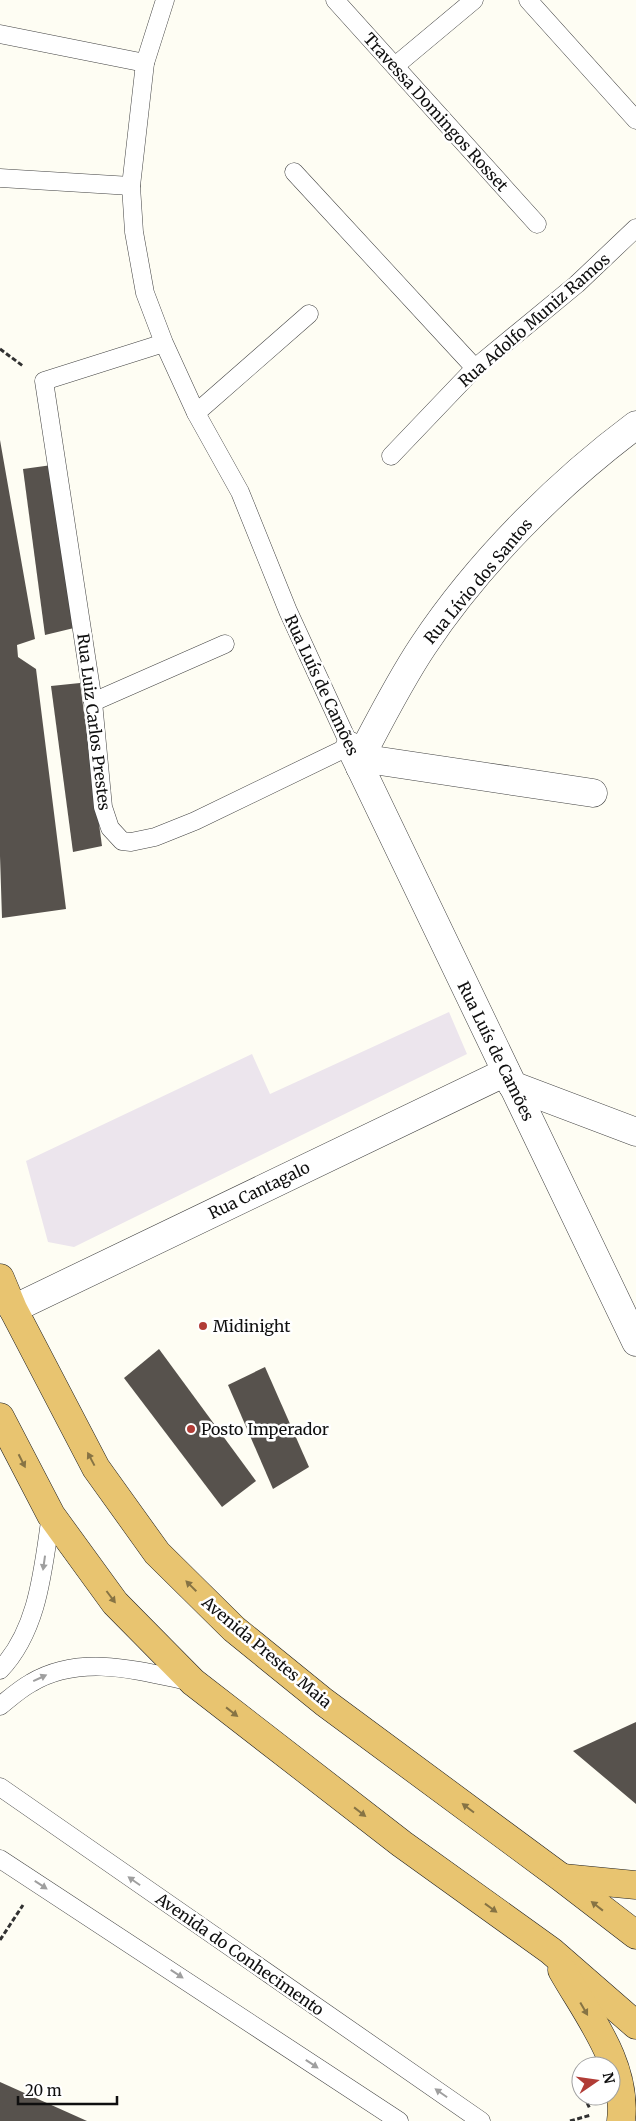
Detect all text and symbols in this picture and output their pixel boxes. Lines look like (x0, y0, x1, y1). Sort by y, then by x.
street label: Travessa Domingos Rosset (359, 29, 513, 196)
street label: Rua Adolfo Muniz Ramos (454, 249, 614, 391)
street label: Rua Lívio dos Santos (420, 514, 537, 648)
street label: Rua Luís de Camões (281, 612, 363, 759)
street label: Rua Luiz Carlos Prestes (73, 632, 115, 812)
street label: Rua Luís de Camões (454, 978, 539, 1124)
street label: Rua Cantagalo (205, 1157, 313, 1223)
place label: Midinight (213, 1316, 291, 1336)
marker: Midinight (197, 1320, 209, 1332)
place label: Posto Imperador (201, 1419, 329, 1439)
marker: Posto Imperador (185, 1423, 197, 1435)
one-way arrow (87, 1452, 95, 1466)
one-way arrow (18, 1454, 26, 1468)
one-way arrow (39, 1556, 47, 1572)
one-way arrow (185, 1580, 197, 1592)
one-way arrow (105, 1590, 116, 1603)
street label: Avenida Prestes Maia (197, 1591, 336, 1712)
one-way arrow (33, 1674, 47, 1682)
one-way arrow (225, 1707, 238, 1718)
one-way arrow (461, 1803, 474, 1813)
one-way arrow (353, 1806, 366, 1817)
one-way arrow (127, 1876, 141, 1886)
one-way arrow (35, 1880, 48, 1890)
street label: Avenida do Conhecimento (151, 1888, 328, 2020)
one-way arrow (591, 1900, 604, 1911)
one-way arrow (484, 1903, 498, 1913)
one-way arrow (170, 1970, 184, 1979)
one-way arrow (580, 2001, 588, 2016)
north arrow (571, 2056, 621, 2106)
one-way arrow (306, 2059, 319, 2069)
text: N (599, 2071, 619, 2085)
scale bar (18, 2074, 116, 2106)
text: 20 m (25, 2081, 62, 2100)
one-way arrow (434, 2088, 447, 2098)

